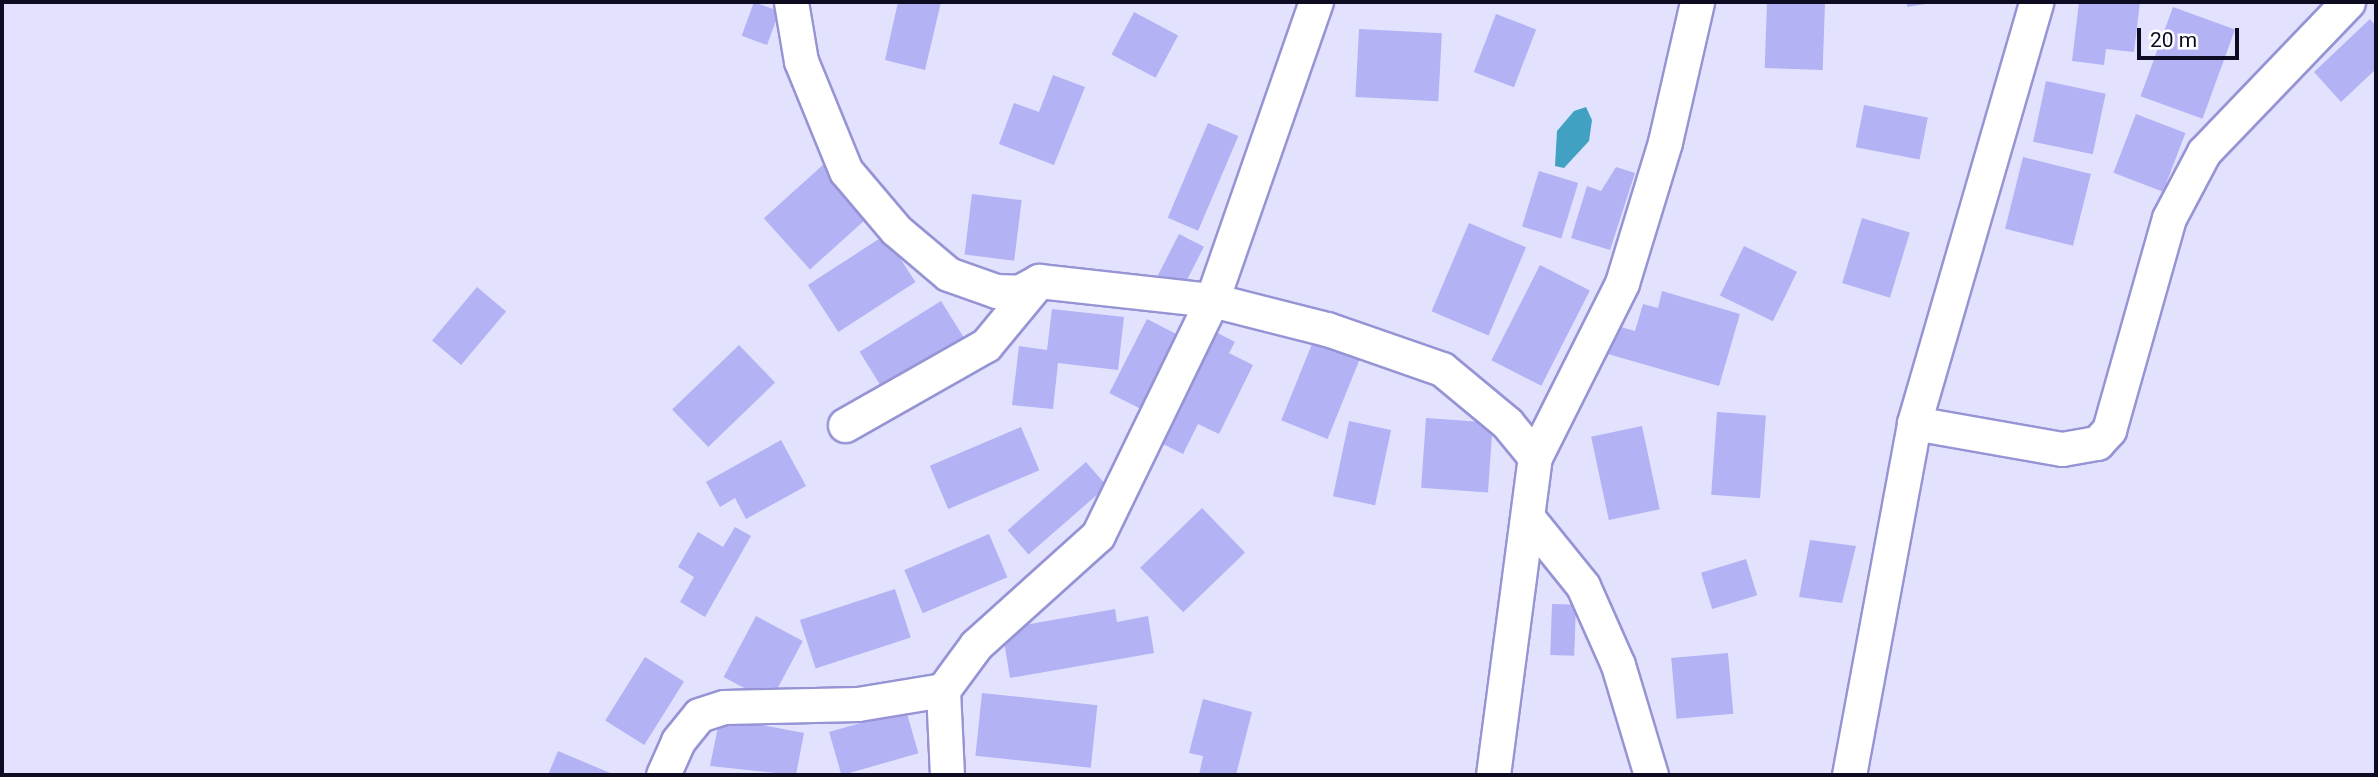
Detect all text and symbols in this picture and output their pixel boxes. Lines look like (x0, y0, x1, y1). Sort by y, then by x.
scale bar (2140, 14, 2242, 58)
text: 20 m (2150, 28, 2197, 52)

